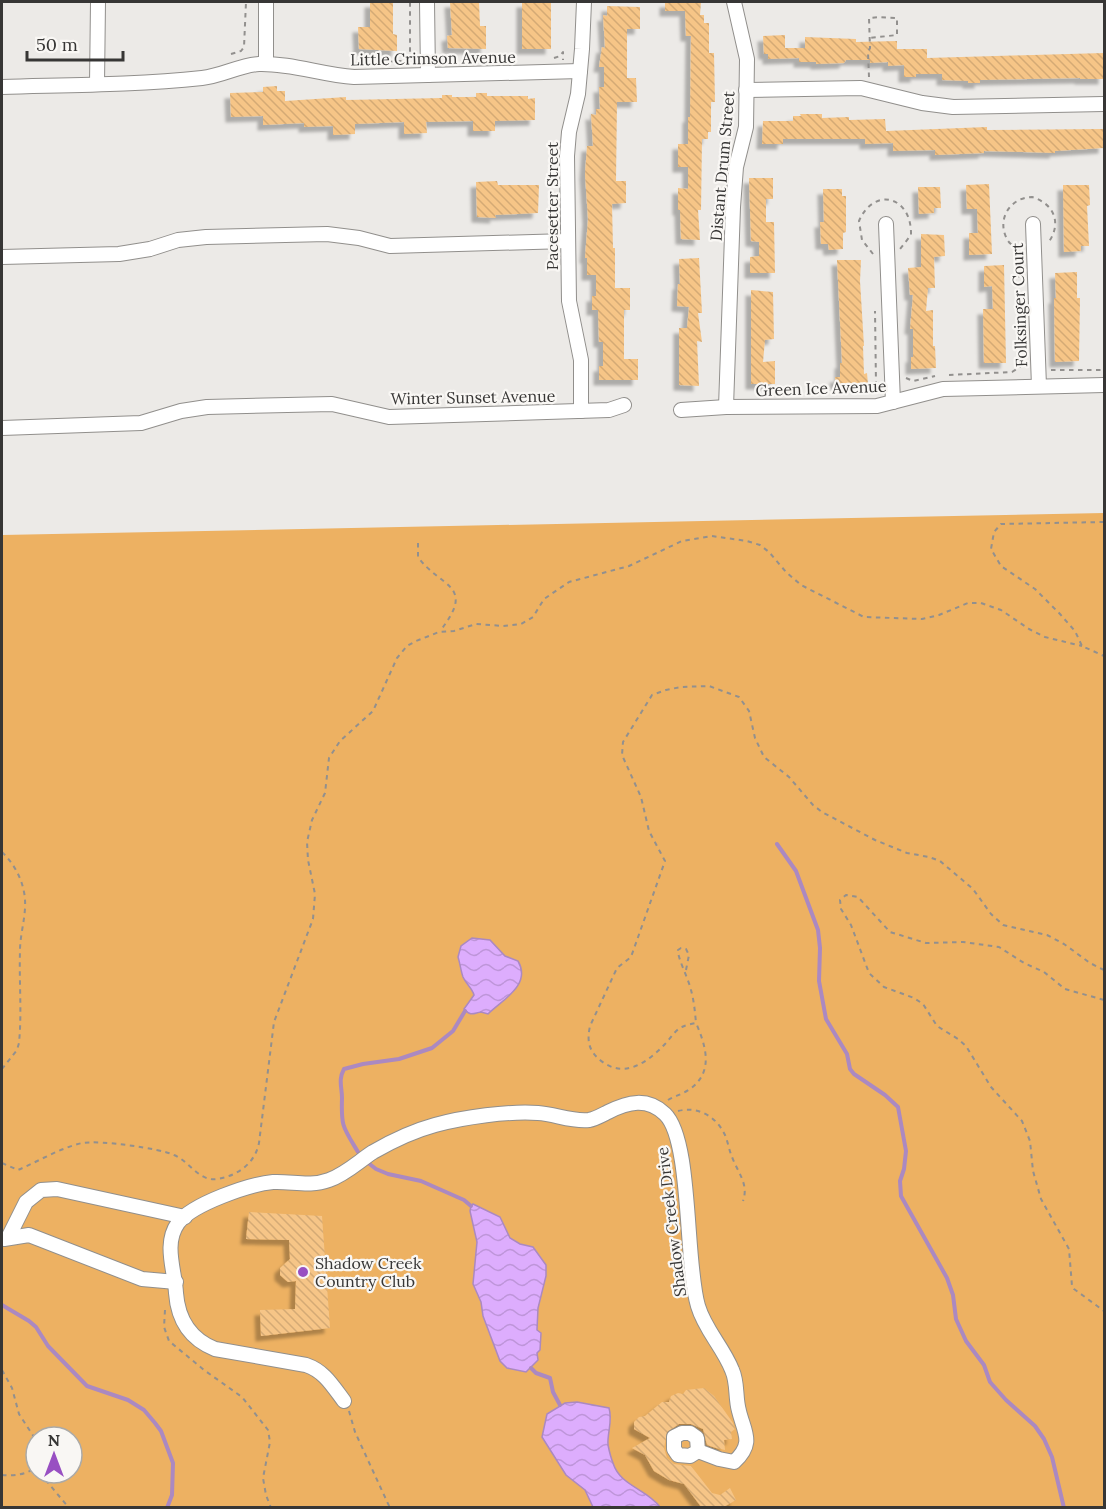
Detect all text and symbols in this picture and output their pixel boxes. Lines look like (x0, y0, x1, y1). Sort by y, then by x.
scale bar (27, 24, 123, 62)
text: 50 m (36, 33, 78, 56)
street label: Little Crimson Avenue (350, 47, 516, 69)
street label: Distant Drum Street (705, 89, 739, 242)
street label: Pacesetter Street (542, 141, 562, 270)
street label: Folksinger Court (1007, 242, 1031, 367)
street label: Green Ice Avenue (755, 376, 887, 400)
street label: Winter Sunset Avenue (391, 386, 556, 408)
street label: Shadow Creek Drive (652, 1146, 690, 1298)
place label: Shadow Creek Country Club (315, 1253, 422, 1291)
marker: Shadow Creek Country Club (296, 1265, 310, 1279)
north arrow (24, 1425, 84, 1485)
text: N (48, 1430, 60, 1450)

